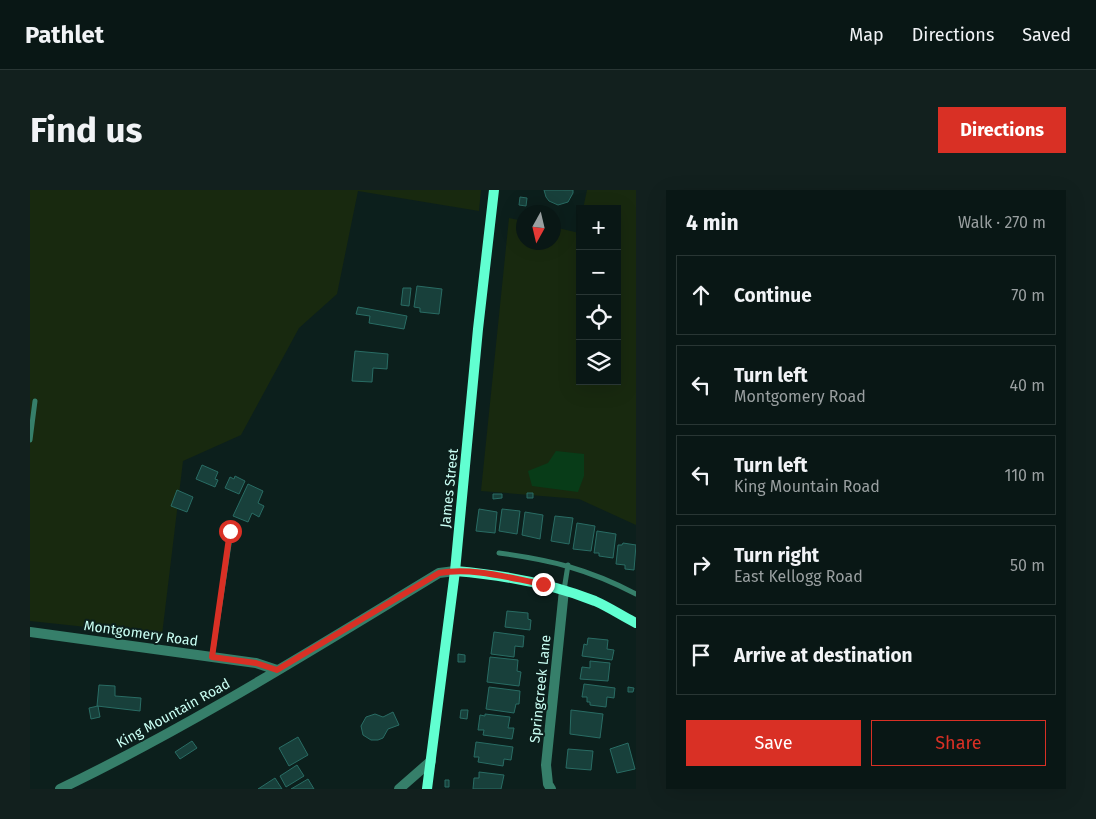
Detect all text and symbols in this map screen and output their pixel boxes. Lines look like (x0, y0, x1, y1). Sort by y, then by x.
text: Pathlet (25, 21, 104, 49)
text: Map (849, 24, 884, 46)
text: Directions (912, 24, 994, 46)
text: Saved (1022, 24, 1071, 46)
button: Directions (938, 107, 1066, 153)
text: Find us (30, 109, 142, 151)
north arrow (516, 205, 561, 250)
map controls (576, 205, 621, 385)
button: + (576, 205, 621, 250)
text: 4 min (686, 210, 739, 236)
text: Walk · 270 m (958, 213, 1046, 232)
button: − (576, 250, 621, 295)
icon: ahead (687, 281, 715, 309)
text: Continue (734, 284, 812, 307)
text: 70 m (1011, 286, 1045, 305)
button: locate (576, 295, 621, 340)
button: layers (576, 340, 621, 385)
text: Turn left (734, 364, 808, 387)
icon: left (687, 371, 715, 399)
text: 40 m (1010, 376, 1045, 395)
text: Montgomery Road (734, 387, 866, 406)
street label: James Street (437, 447, 462, 529)
text: Turn left (734, 454, 808, 477)
icon: left (687, 461, 715, 489)
text: 110 m (1004, 466, 1045, 485)
text: King Mountain Road (734, 477, 880, 496)
route start (219, 520, 242, 543)
text: Turn right (734, 544, 819, 567)
icon: right (687, 551, 715, 579)
text: 50 m (1010, 556, 1045, 575)
text: East Kellogg Road (734, 567, 863, 586)
route end (532, 573, 555, 596)
street label: Montgomery Road (83, 617, 199, 650)
street label: Springcreek Lane (526, 634, 555, 744)
icon: arrive (687, 641, 715, 669)
text: Arrive at destination (734, 644, 913, 667)
street label: King Mountain Road (113, 675, 233, 752)
button: Save (686, 720, 861, 766)
button: Share (871, 720, 1046, 766)

